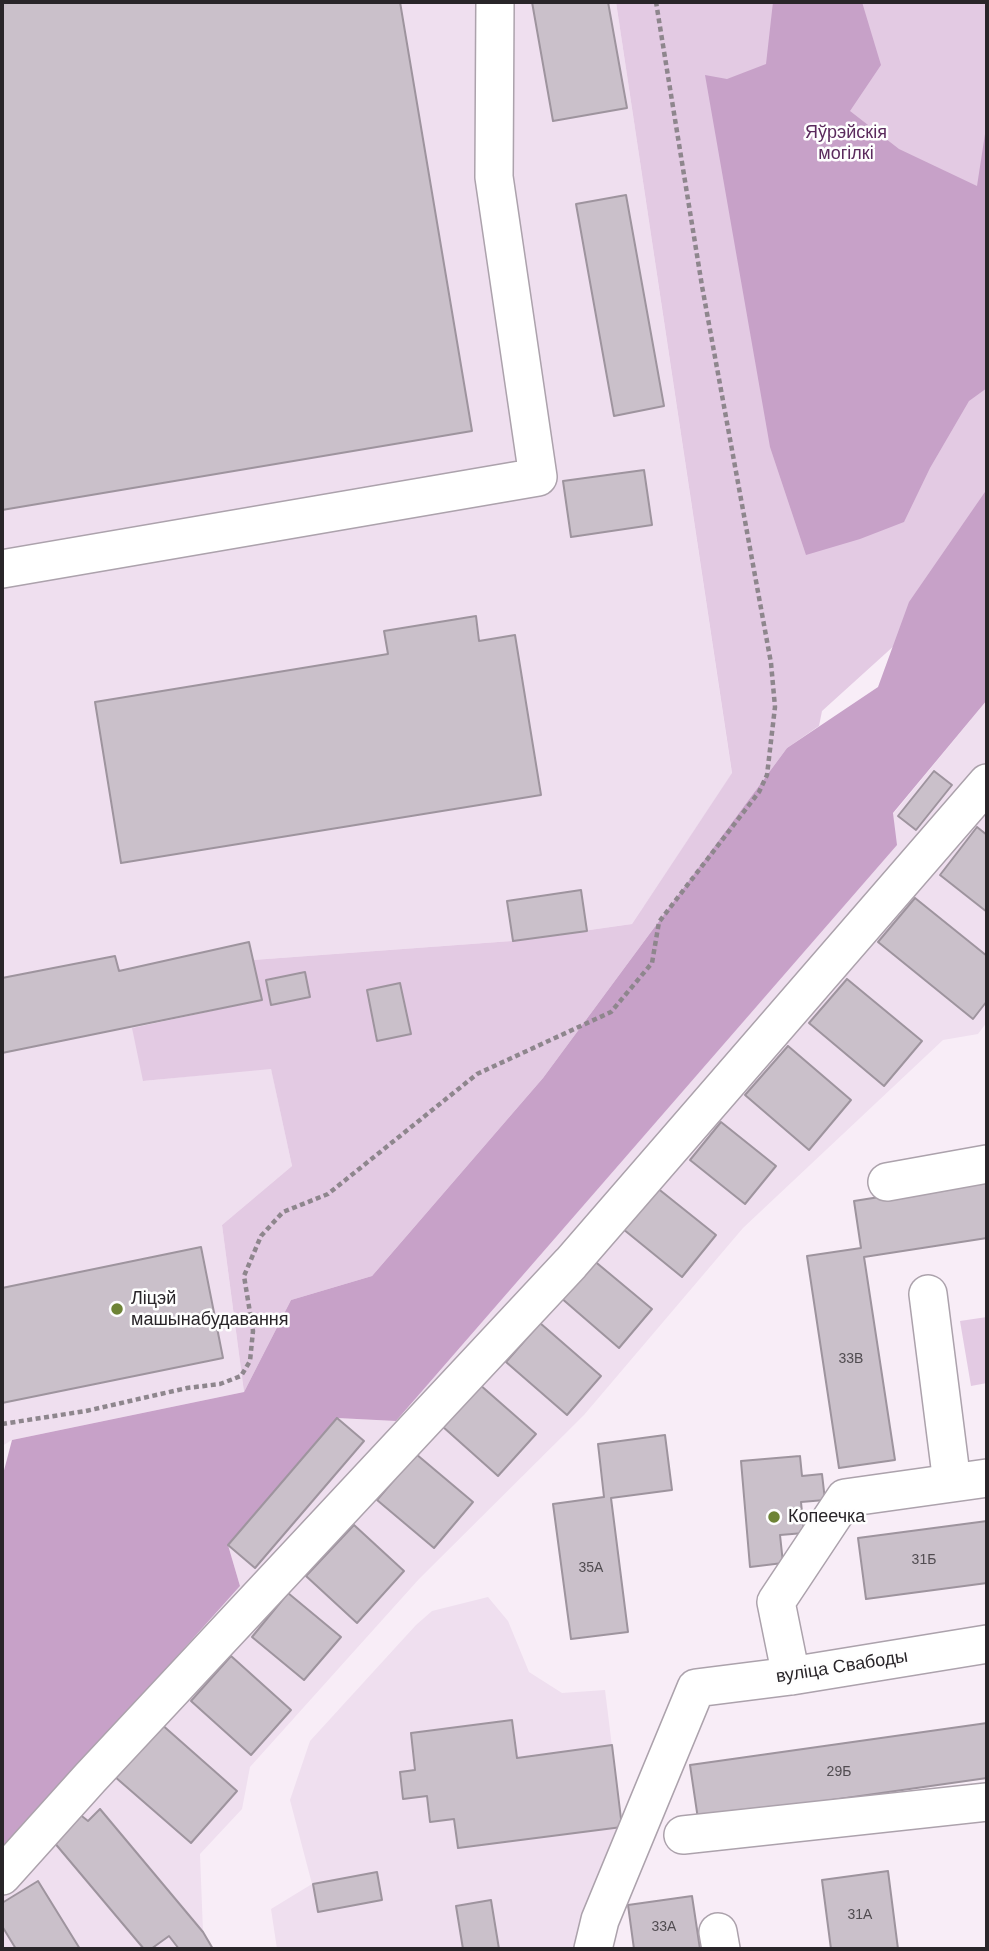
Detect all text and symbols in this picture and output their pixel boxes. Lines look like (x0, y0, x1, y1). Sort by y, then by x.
park label: Яўрэйскія могілкі (805, 122, 887, 164)
place label: Ліцэй машынабудавання (131, 1288, 289, 1330)
marker: Ліцэй машынабудавання (109, 1301, 125, 1317)
house number: 33В (839, 1351, 863, 1367)
place label: Копеечка (788, 1506, 865, 1528)
marker: Копеечка (766, 1509, 782, 1525)
house number: 31Б (912, 1552, 936, 1568)
house number: 35А (579, 1560, 603, 1576)
street label: вуліца Свабоды (774, 1646, 910, 1688)
house number: 29Б (827, 1764, 851, 1780)
house number: 31А (848, 1907, 872, 1923)
house number: 33А (652, 1919, 676, 1935)

